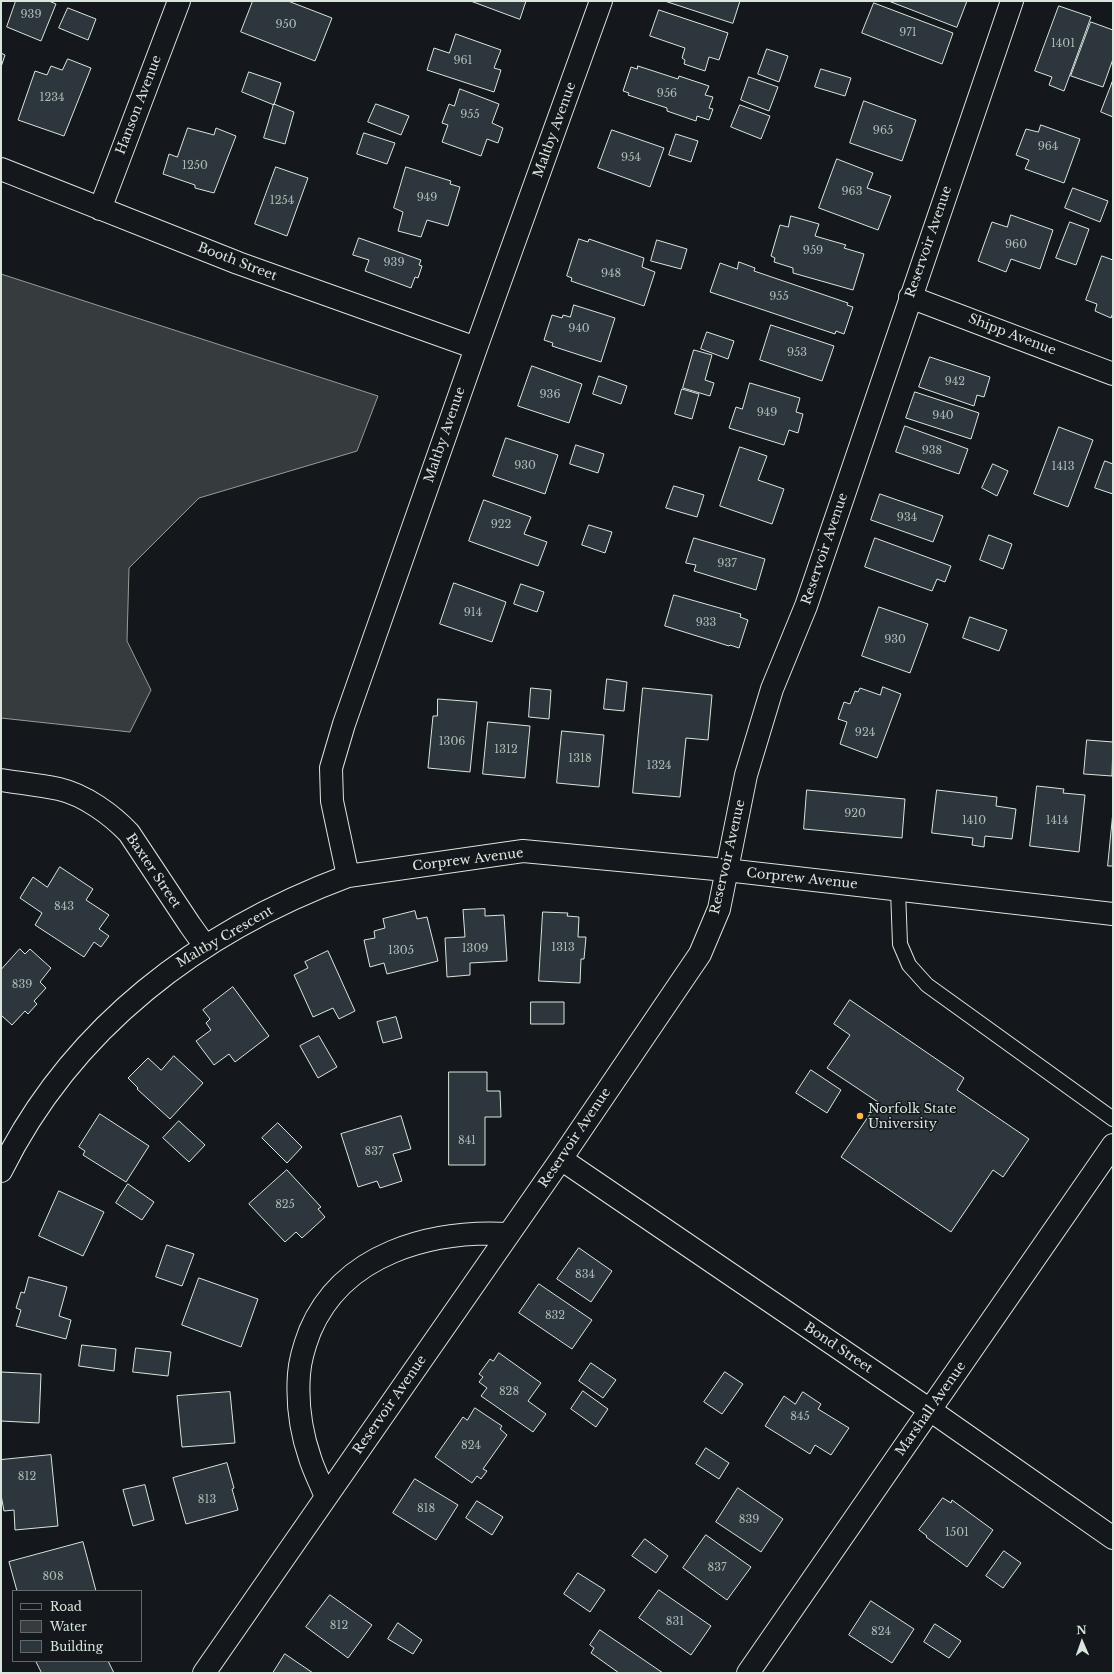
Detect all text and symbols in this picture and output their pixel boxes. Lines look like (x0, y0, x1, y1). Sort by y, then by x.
house number: 939 (21, 8, 41, 22)
house number: 950 (275, 18, 297, 32)
house number: 971 (899, 26, 917, 40)
house number: 1401 (1051, 37, 1075, 51)
street label: Hanson Avenue (113, 53, 165, 157)
house number: 961 (453, 54, 473, 68)
street label: Maltby Avenue (531, 80, 579, 180)
house number: 956 (657, 87, 677, 101)
house number: 1234 (40, 91, 64, 105)
house number: 955 (460, 108, 480, 122)
house number: 965 (873, 124, 893, 138)
house number: 964 (1038, 140, 1058, 154)
house number: 954 (621, 151, 641, 165)
house number: 1250 (182, 159, 208, 173)
street label: Reservoir Avenue (903, 184, 955, 300)
house number: 963 (842, 185, 862, 199)
house number: 949 (417, 191, 437, 205)
house number: 1254 (270, 194, 294, 208)
house number: 960 (1005, 238, 1027, 252)
street label: Booth Street (195, 240, 279, 284)
house number: 959 (803, 244, 823, 258)
house number: 939 (384, 256, 404, 270)
house number: 948 (601, 267, 621, 281)
house number: 955 (769, 290, 789, 304)
street label: Shipp Avenue (966, 311, 1058, 359)
house number: 940 (568, 322, 590, 336)
house number: 953 (787, 346, 807, 360)
house number: 942 (945, 375, 965, 389)
street label: Maltby Avenue (421, 385, 469, 485)
house number: 936 (540, 388, 560, 402)
house number: 949 (757, 406, 777, 420)
house number: 940 (932, 409, 954, 423)
house number: 938 (922, 444, 942, 458)
house number: 930 (514, 459, 536, 473)
house number: 1413 (1051, 460, 1075, 474)
street label: Reservoir Avenue (799, 491, 851, 607)
house number: 934 (897, 511, 917, 525)
house number: 922 (491, 518, 511, 532)
house number: 937 (717, 557, 737, 571)
house number: 914 (464, 606, 482, 620)
house number: 933 (696, 616, 716, 630)
house number: 930 (884, 633, 906, 647)
house number: 924 (855, 726, 875, 740)
house number: 1306 (439, 735, 465, 749)
house number: 1312 (494, 743, 518, 757)
house number: 1318 (568, 752, 592, 766)
house number: 1324 (647, 759, 671, 773)
street label: Reservoir Avenue (707, 798, 749, 916)
house number: 920 (844, 807, 866, 821)
house number: 1410 (962, 814, 986, 828)
house number: 1414 (1046, 814, 1068, 828)
street label: Baxter Street (122, 831, 184, 911)
street label: Corprew Avenue (412, 845, 524, 875)
street label: Corprew Avenue (746, 865, 858, 893)
house number: 843 (54, 900, 74, 914)
street label: Maltby Crescent (174, 903, 276, 971)
house number: 1313 (551, 941, 575, 955)
house number: 1309 (462, 942, 488, 956)
house number: 1305 (388, 944, 414, 958)
house number: 839 (12, 978, 32, 992)
street label: Reservoir Avenue (536, 1085, 614, 1191)
place label: Norfolk State University (868, 1101, 956, 1132)
marker: Norfolk State University (855, 1111, 865, 1121)
house number: 841 (458, 1134, 476, 1148)
house number: 837 (365, 1145, 383, 1159)
house number: 825 (275, 1198, 295, 1212)
house number: 834 (575, 1268, 595, 1282)
house number: 832 (545, 1309, 565, 1323)
street label: Bond Street (801, 1319, 875, 1377)
street label: Reservoir Avenue (350, 1353, 430, 1457)
street label: Marshall Avenue (893, 1359, 969, 1459)
house number: 828 (499, 1385, 519, 1399)
house number: 845 (790, 1410, 810, 1424)
house number: 824 (461, 1439, 481, 1453)
house number: 812 (18, 1470, 36, 1484)
house number: 813 (198, 1493, 216, 1507)
house number: 818 (417, 1502, 435, 1516)
house number: 839 (739, 1513, 759, 1527)
house number: 1501 (945, 1526, 969, 1540)
house number: 837 (708, 1561, 726, 1575)
house number: 808 (42, 1570, 64, 1584)
legend (12, 1590, 142, 1662)
text: Road (50, 1599, 82, 1614)
house number: 831 (666, 1615, 684, 1629)
text: Water (50, 1619, 87, 1634)
house number: 812 (330, 1619, 348, 1633)
north arrow (1062, 1622, 1102, 1662)
text: N (1076, 1623, 1087, 1637)
house number: 824 (871, 1625, 891, 1639)
text: Building (50, 1639, 103, 1654)

